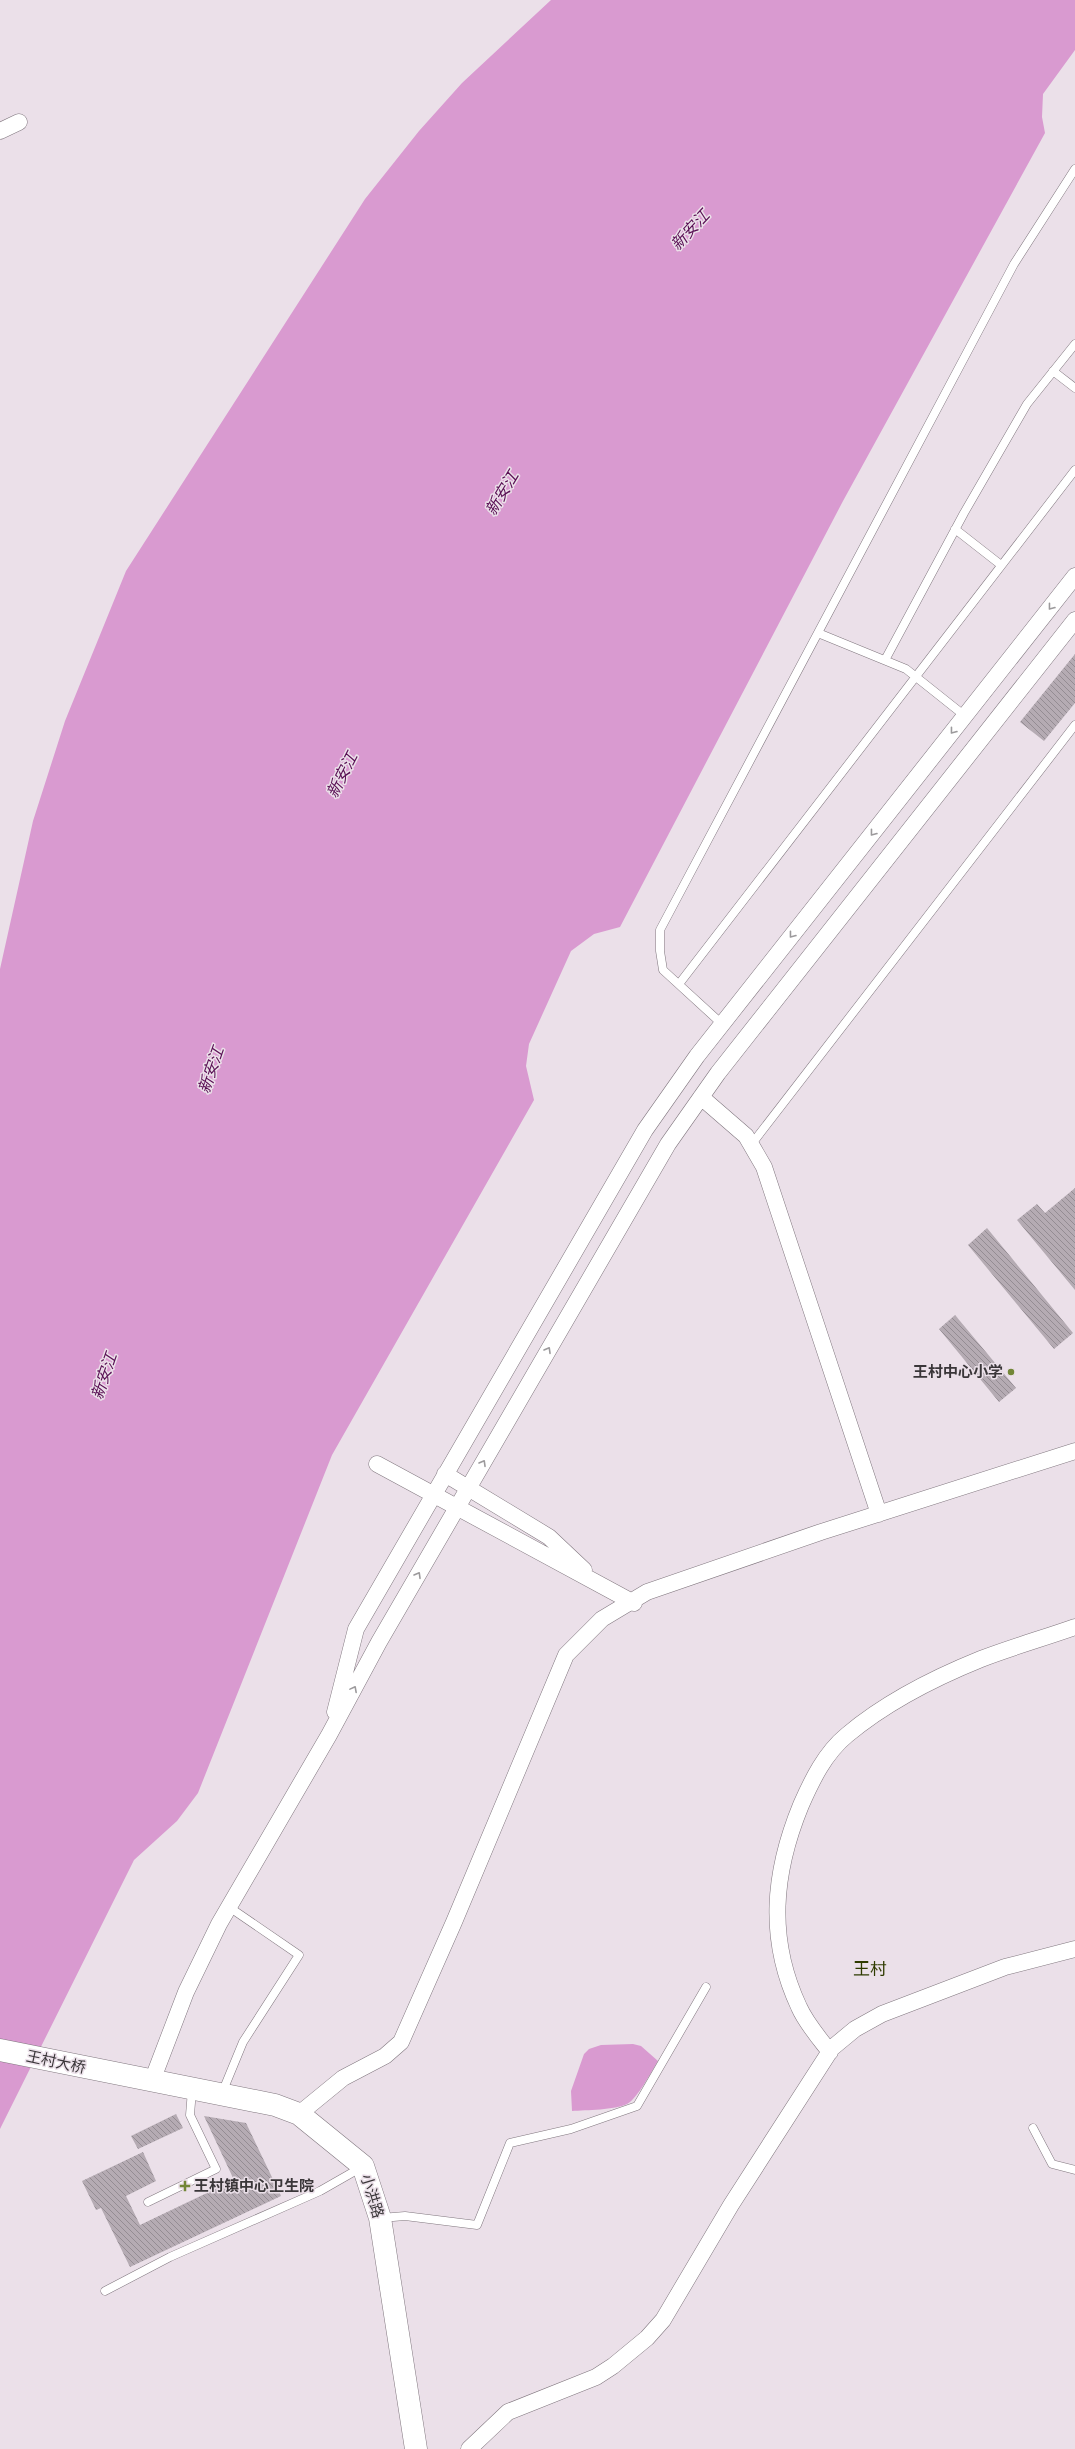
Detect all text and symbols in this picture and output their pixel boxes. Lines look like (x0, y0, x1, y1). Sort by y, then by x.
water label: 新安江 (667, 205, 715, 254)
water label: 新安江 (481, 466, 524, 518)
one-way arrow (1049, 602, 1056, 609)
one-way arrow (951, 726, 958, 733)
water label: 新安江 (323, 748, 362, 801)
one-way arrow (870, 829, 877, 836)
one-way arrow (790, 931, 797, 938)
water label: 新安江 (194, 1042, 228, 1096)
one-way arrow (543, 1347, 550, 1354)
water label: 新安江 (87, 1348, 121, 1402)
place label: 王村中心小学 (913, 1363, 1003, 1381)
marker: 王村中心小学 (1006, 1367, 1016, 1377)
one-way arrow (478, 1460, 485, 1467)
one-way arrow (413, 1572, 420, 1579)
one-way arrow (349, 1685, 357, 1693)
district label: 王村 (853, 1959, 887, 1979)
street label: 王村大桥 (25, 2047, 87, 2077)
street label: 小洪路 (357, 2172, 387, 2220)
place label: 王村镇中心卫生院 (194, 2177, 314, 2195)
marker: 王村镇中心卫生院 (179, 2180, 191, 2192)

